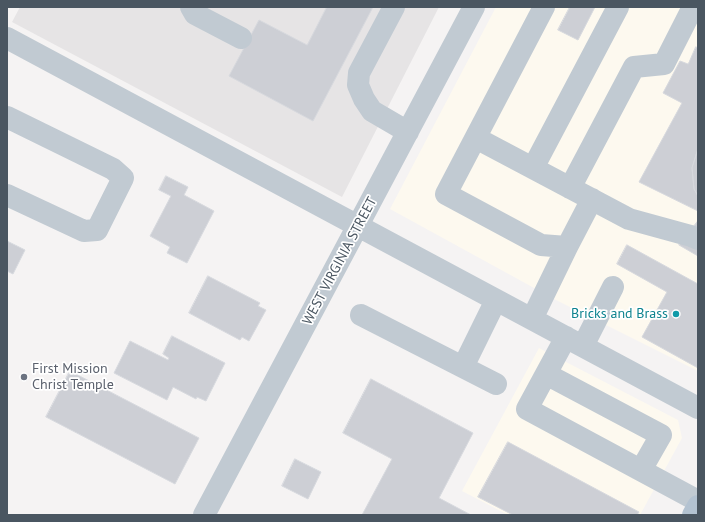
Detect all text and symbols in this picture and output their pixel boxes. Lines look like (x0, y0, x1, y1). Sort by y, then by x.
street label: WEST VIRGINIA STREET (299, 194, 381, 328)
place label: Bricks and Brass (571, 306, 668, 322)
marker: Bricks and Brass (671, 309, 681, 319)
place label: First Mission Christ Temple (32, 361, 114, 394)
marker: First Mission Christ Temple (19, 372, 29, 382)

